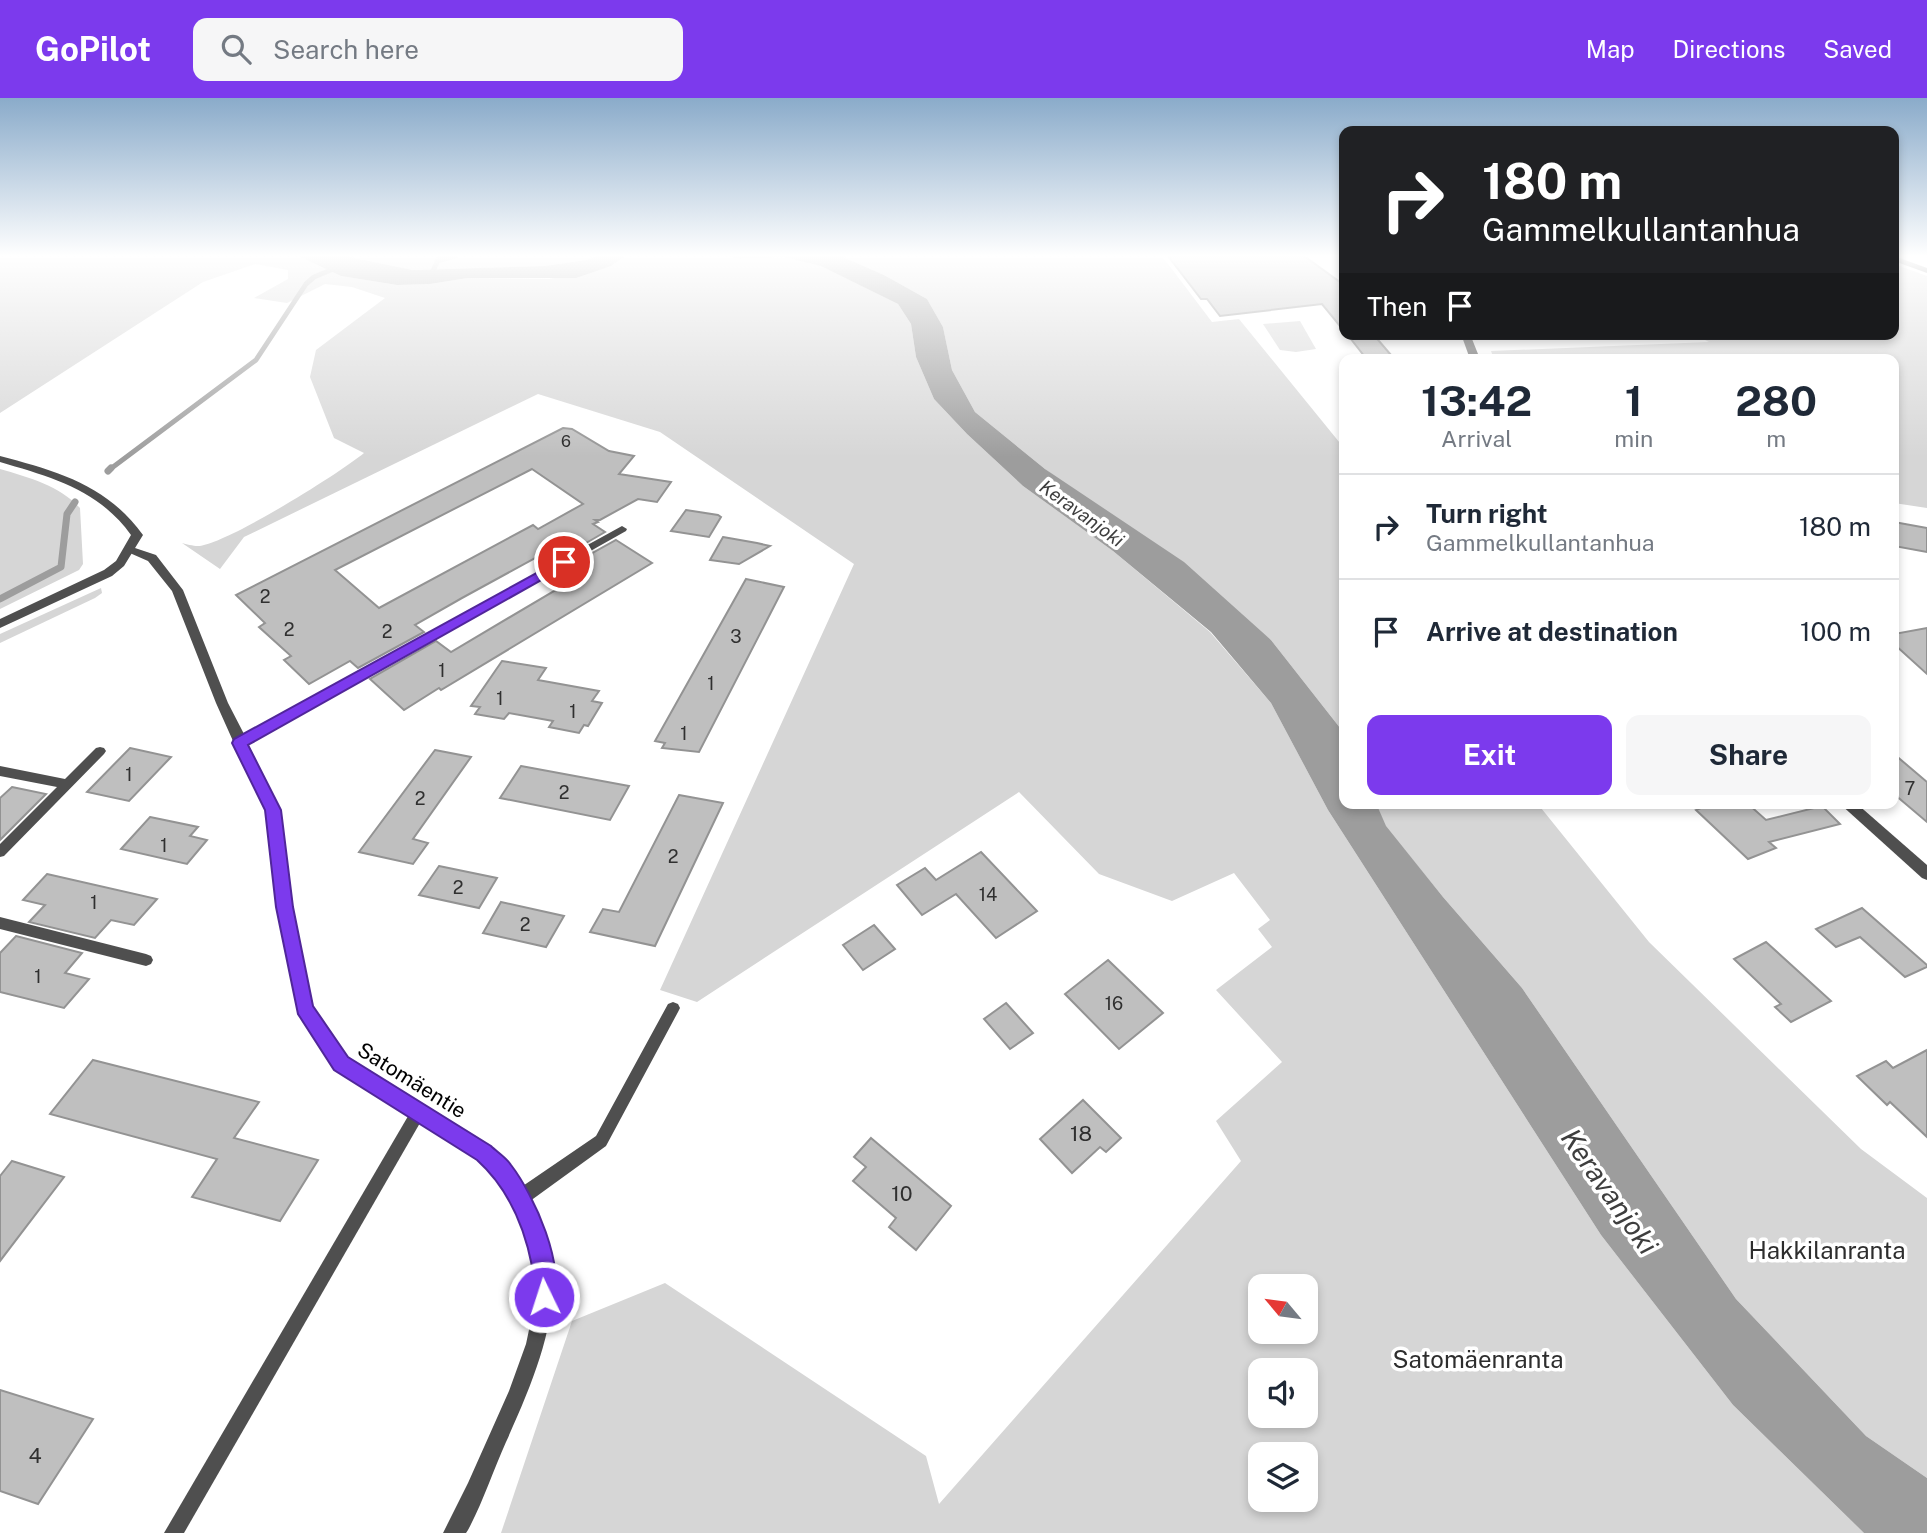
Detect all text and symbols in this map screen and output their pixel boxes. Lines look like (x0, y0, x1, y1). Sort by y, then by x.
search box (193, 18, 683, 81)
text: GoPilot (35, 30, 151, 68)
icon: search (217, 30, 255, 68)
text: Search here (273, 34, 419, 65)
text: Map (1586, 35, 1635, 63)
text: Directions (1673, 35, 1785, 63)
text: Saved (1823, 35, 1892, 63)
text: 180 m (1482, 152, 1622, 210)
icon: right (1367, 154, 1458, 245)
text: Gammelkullantanhua (1482, 211, 1800, 248)
icon: arrive (1441, 287, 1479, 325)
text: Then (1367, 291, 1427, 322)
text: 13:42 (1421, 376, 1532, 425)
text: 1 (1625, 376, 1643, 425)
text: 280 (1735, 376, 1817, 425)
text: Arrival (1441, 425, 1512, 452)
text: min (1614, 425, 1653, 452)
text: m (1766, 425, 1786, 452)
house number: 6 (561, 432, 571, 451)
water label: Keravanjoki (1036, 475, 1129, 551)
text: Turn right (1426, 498, 1548, 529)
icon: right (1367, 508, 1405, 546)
text: 180 m (1799, 511, 1871, 542)
text: Gammelkullantanhua (1426, 529, 1655, 556)
pin (534, 532, 594, 592)
icon: arrive (545, 543, 583, 581)
house number: 2 (260, 586, 270, 607)
icon: arrive (1367, 613, 1405, 651)
text: Arrive at destination (1426, 616, 1678, 647)
text: 100 m (1800, 616, 1871, 647)
house number: 2 (284, 619, 294, 640)
house number: 2 (382, 621, 392, 642)
house number: 3 (730, 626, 742, 647)
house number: 1 (438, 660, 446, 681)
house number: 1 (707, 673, 715, 694)
house number: 1 (496, 688, 504, 709)
house number: 1 (569, 701, 577, 722)
button: Exit (1367, 715, 1612, 795)
button: Share (1626, 715, 1871, 795)
house number: 1 (680, 723, 688, 744)
house number: 1 (125, 764, 133, 785)
house number: 7 (1905, 778, 1915, 799)
house number: 2 (559, 782, 569, 803)
house number: 2 (415, 788, 425, 809)
house number: 1 (160, 835, 168, 856)
house number: 2 (668, 846, 678, 867)
house number: 2 (453, 877, 463, 898)
house number: 14 (979, 884, 997, 905)
house number: 1 (90, 892, 98, 913)
house number: 2 (520, 914, 530, 935)
house number: 1 (34, 966, 42, 987)
house number: 16 (1105, 993, 1123, 1014)
street label: Satomäentie (353, 1037, 471, 1123)
house number: 18 (1070, 1121, 1092, 1146)
water label: Keravanjoki (1555, 1122, 1665, 1260)
house number: 10 (891, 1181, 913, 1206)
park label: Hakkilanranta (1749, 1236, 1905, 1264)
position arrow (507, 1260, 581, 1334)
north arrow (1248, 1274, 1318, 1344)
map controls (1248, 1274, 1318, 1512)
park label: Satomäenranta (1393, 1345, 1563, 1373)
button: sound (1248, 1358, 1318, 1428)
button: layers (1248, 1442, 1318, 1512)
house number: 4 (28, 1443, 42, 1468)

